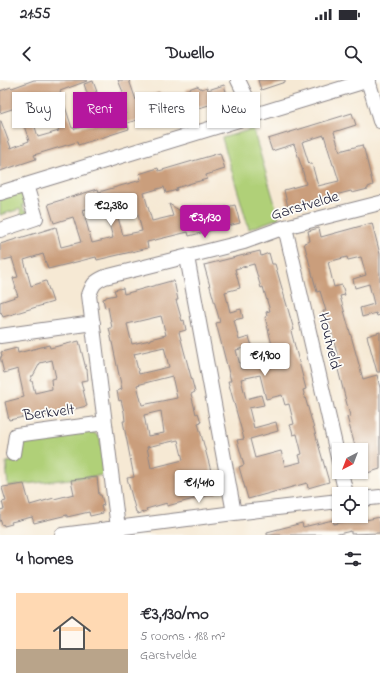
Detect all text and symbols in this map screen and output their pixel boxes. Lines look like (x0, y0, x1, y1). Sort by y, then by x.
text: 21:55 (20, 3, 51, 25)
text: Dwello (166, 41, 214, 67)
icon: back (16, 43, 38, 65)
icon: search (342, 43, 364, 65)
chip: Buy (12, 92, 65, 128)
chip: Rent (73, 92, 127, 128)
chip: Filters (135, 92, 199, 128)
chip: New (207, 92, 260, 128)
street label: Garstvelde (268, 185, 343, 227)
pin: €2,380 (78, 193, 144, 227)
text: €2,380 (94, 196, 128, 215)
pin: €3,130 (172, 205, 238, 239)
text: €3,130 (189, 208, 221, 227)
street label: Houtveld (311, 310, 347, 372)
pin: €1,900 (232, 343, 298, 377)
text: €1,900 (250, 346, 280, 365)
street label: Berkvelt (21, 398, 77, 428)
north arrow (332, 443, 368, 479)
map controls (332, 443, 368, 523)
pin: €1,410 (166, 470, 232, 504)
text: €1,410 (184, 473, 214, 492)
button: locate (332, 487, 368, 523)
text: 4 homes (16, 547, 74, 572)
icon: filters (342, 548, 364, 570)
text: €3,130/mo (140, 602, 209, 627)
icon: home (48, 609, 96, 657)
text: 5 rooms · 188 m² (140, 627, 225, 646)
text: Garstvelde (140, 646, 197, 665)

